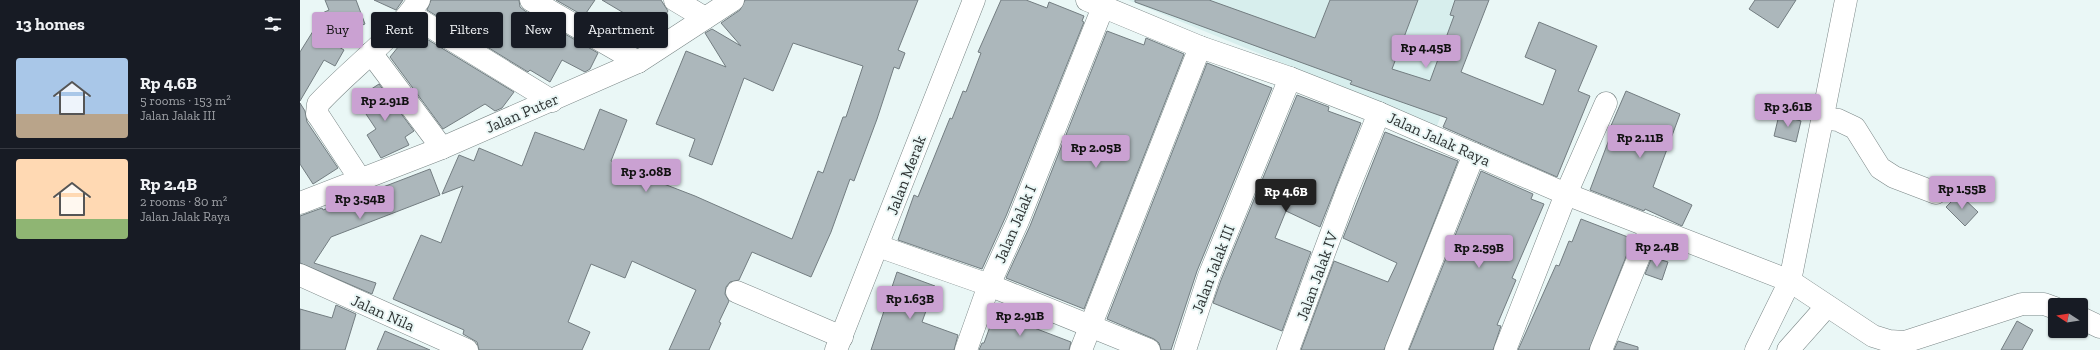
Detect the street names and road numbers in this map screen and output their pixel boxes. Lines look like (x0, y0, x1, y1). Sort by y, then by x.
street label: Jalan Puter (483, 89, 562, 137)
street label: Jalan Jalak Raya (1385, 108, 1494, 170)
street label: Jalan Merak (882, 132, 930, 217)
street label: Jalan Jalak I (990, 182, 1040, 266)
street label: Jalan Jalak III (1187, 222, 1239, 316)
street label: Jalan Jalak IV (1292, 228, 1342, 323)
street label: Jalan Nila (348, 291, 418, 335)

